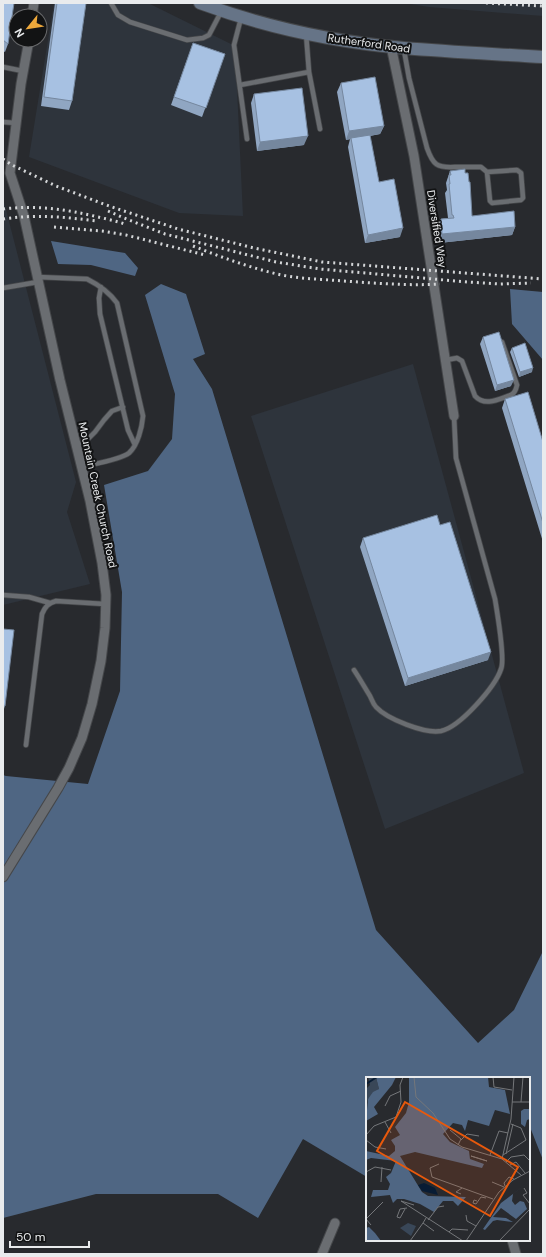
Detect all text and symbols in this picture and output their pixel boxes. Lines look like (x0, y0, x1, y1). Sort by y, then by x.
north arrow (8, 8, 48, 48)
text: N (11, 26, 27, 40)
street label: Rutherford Road (327, 30, 411, 56)
street label: Diversified Way (424, 189, 450, 269)
street label: Mountain Creek Church Road (76, 421, 120, 569)
inset map (366, 1077, 530, 1241)
scale bar (10, 1223, 89, 1249)
text: 50 m (16, 1229, 45, 1245)

